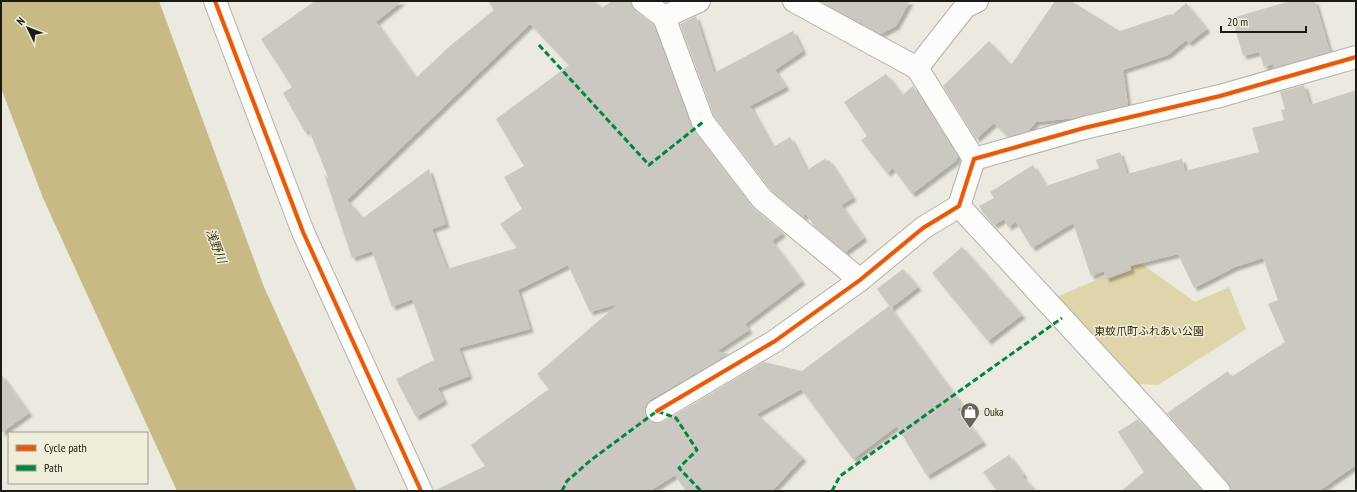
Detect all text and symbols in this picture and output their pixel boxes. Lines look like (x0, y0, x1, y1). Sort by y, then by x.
north arrow (8, 8, 48, 48)
scale bar (1221, 8, 1306, 34)
text: N (14, 14, 28, 28)
text: 20 m (1227, 14, 1248, 29)
water label: 浅野川 (203, 226, 231, 267)
park label: 東蚊爪町ふれあい公園 (1094, 324, 1204, 338)
shop icon: Ouka (959, 401, 981, 429)
place label: Ouka (984, 405, 1003, 419)
legend (8, 432, 148, 484)
text: Cycle path (44, 440, 87, 455)
text: Path (44, 460, 62, 475)

